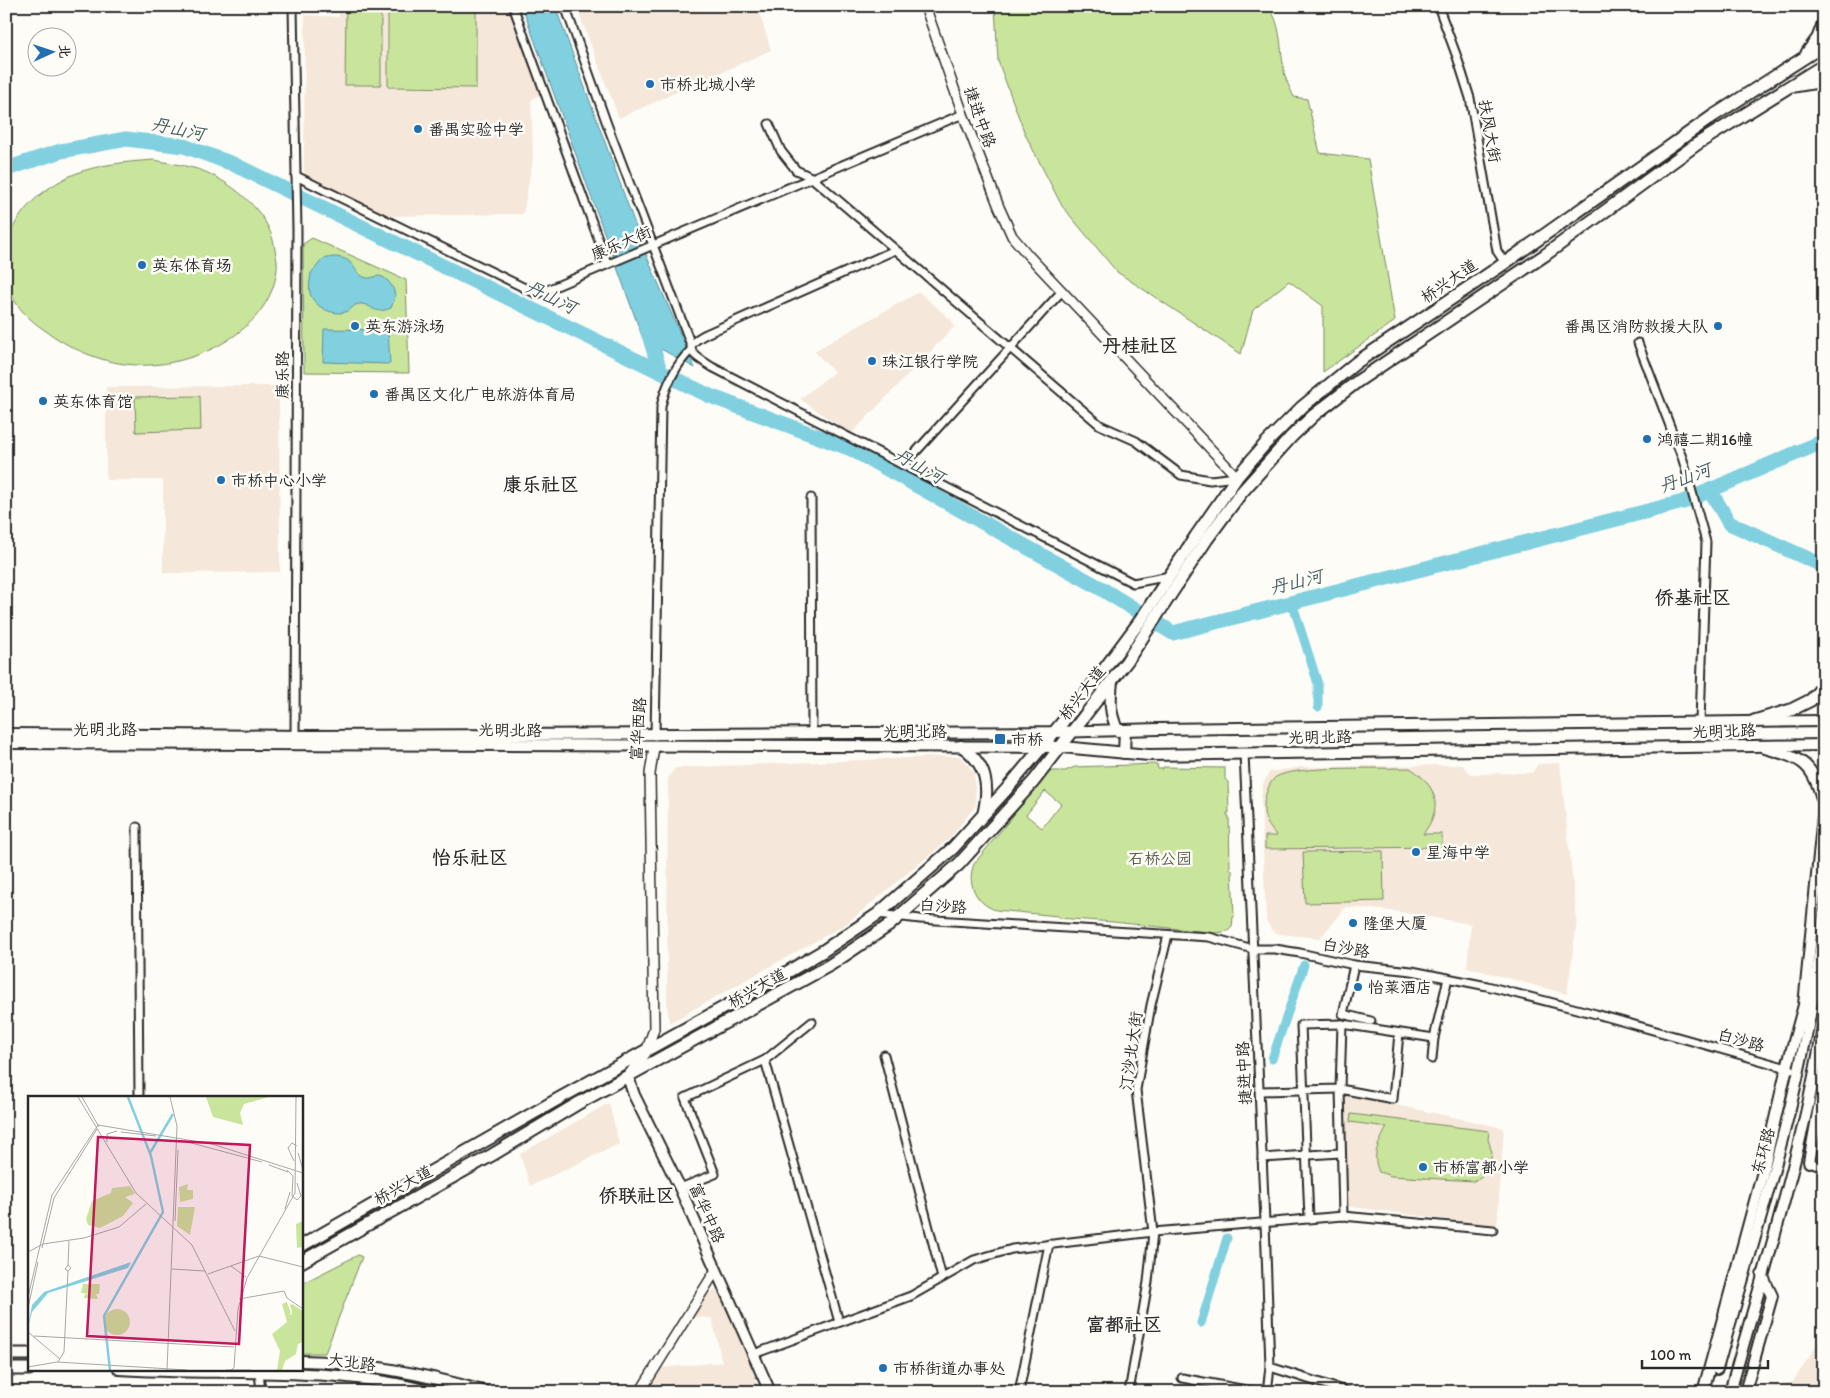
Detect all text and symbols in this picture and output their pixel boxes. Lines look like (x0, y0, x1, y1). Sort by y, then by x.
north arrow (28, 28, 78, 78)
text: 北 (56, 44, 73, 59)
place label: 市桥北城小学 (660, 75, 756, 94)
marker: 市桥北城小学 (644, 78, 656, 90)
street label: 捷进中路 (960, 84, 1000, 150)
street label: 扶风大街 (1475, 98, 1505, 164)
water label: 丹山河 (149, 113, 210, 146)
place label: 番禺实验中学 (428, 120, 524, 139)
marker: 番禺实验中学 (412, 123, 424, 135)
street label: 康乐大街 (588, 222, 654, 264)
street label: 桥兴大道 (1417, 255, 1481, 307)
place label: 英东体育场 (152, 256, 232, 275)
marker: 英东体育场 (136, 259, 148, 271)
water label: 丹山河 (522, 275, 583, 320)
place label: 英东游泳场 (365, 317, 445, 336)
place label: 番禺区消防救援大队 (1564, 317, 1708, 336)
marker: 英东游泳场 (349, 320, 361, 332)
marker: 番禺区消防救援大队 (1712, 320, 1724, 332)
district label: 丹桂社区 (1102, 334, 1178, 357)
street label: 康乐路 (273, 351, 292, 399)
place label: 珠江银行学院 (882, 352, 978, 371)
marker: 珠江银行学院 (866, 355, 878, 367)
place label: 番禺区文化广电旅游体育局 (384, 385, 576, 404)
marker: 番禺区文化广电旅游体育局 (368, 388, 380, 400)
place label: 英东体育馆 (53, 392, 133, 411)
marker: 英东体育馆 (37, 395, 49, 407)
place label: 鸿禧二期16幢 (1657, 430, 1753, 449)
marker: 鸿禧二期16幢 (1641, 433, 1653, 445)
water label: 丹山河 (890, 443, 951, 490)
water label: 丹山河 (1656, 457, 1717, 498)
place label: 市桥中心小学 (231, 471, 327, 490)
district label: 康乐社区 (503, 473, 579, 496)
marker: 市桥中心小学 (215, 474, 227, 486)
water label: 丹山河 (1267, 564, 1328, 599)
district label: 侨基社区 (1655, 586, 1731, 609)
street label: 桥兴大道 (1055, 662, 1109, 724)
street label: 富华西路 (626, 696, 650, 762)
street label: 光明北路 (73, 720, 137, 739)
street label: 光明北路 (478, 720, 542, 740)
street label: 光明北路 (1692, 720, 1756, 742)
street label: 光明北路 (883, 722, 947, 741)
street label: 光明北路 (1288, 727, 1352, 747)
place label: 市桥 (1011, 730, 1043, 749)
marker: 市桥 (993, 732, 1007, 746)
place label: 星海中学 (1426, 843, 1490, 862)
district label: 怡乐社区 (432, 846, 508, 869)
marker: 星海中学 (1410, 846, 1422, 858)
park label: 石桥公园 (1128, 849, 1192, 868)
street label: 白沙路 (918, 895, 968, 917)
place label: 隆堡大厦 (1363, 914, 1427, 933)
marker: 隆堡大厦 (1347, 917, 1359, 929)
street label: 白沙路 (1321, 934, 1371, 962)
street label: 桥兴大道 (724, 964, 790, 1012)
place label: 怡莱酒店 (1368, 978, 1432, 997)
marker: 怡莱酒店 (1352, 981, 1364, 993)
street label: 汀沙北大街 (1116, 1010, 1146, 1092)
street label: 白沙路 (1715, 1025, 1767, 1055)
street label: 捷进中路 (1233, 1041, 1255, 1105)
inset map (28, 1096, 302, 1370)
street label: 东环路 (1748, 1125, 1778, 1177)
place label: 市桥富都小学 (1433, 1158, 1529, 1177)
street label: 桥兴大道 (370, 1161, 436, 1209)
marker: 市桥富都小学 (1417, 1161, 1429, 1173)
street label: 富华中路 (685, 1180, 729, 1246)
district label: 侨联社区 (599, 1184, 675, 1207)
district label: 富都社区 (1086, 1313, 1162, 1336)
scale bar (1642, 1338, 1769, 1370)
text: 100 m (1650, 1346, 1692, 1364)
street label: 大北路 (327, 1350, 377, 1374)
place label: 市桥街道办事处 (893, 1359, 1006, 1378)
marker: 市桥街道办事处 (877, 1362, 889, 1374)

